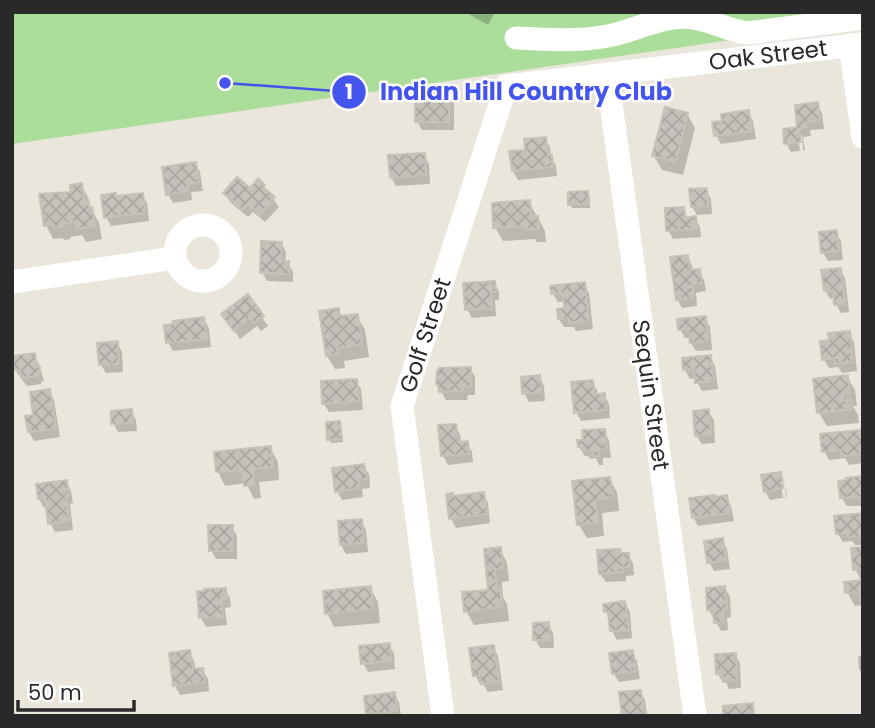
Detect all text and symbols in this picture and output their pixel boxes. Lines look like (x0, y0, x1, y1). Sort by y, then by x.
street label: Oak Street (707, 32, 829, 78)
callout: Indian Hill Country Club (331, 69, 686, 114)
text: Indian Hill Country Club (380, 75, 672, 108)
text: 1 (345, 77, 353, 106)
street label: Golf Street (391, 273, 459, 397)
street label: Sequin Street (625, 318, 677, 472)
scale bar (18, 668, 133, 712)
text: 50 m (28, 678, 82, 707)

